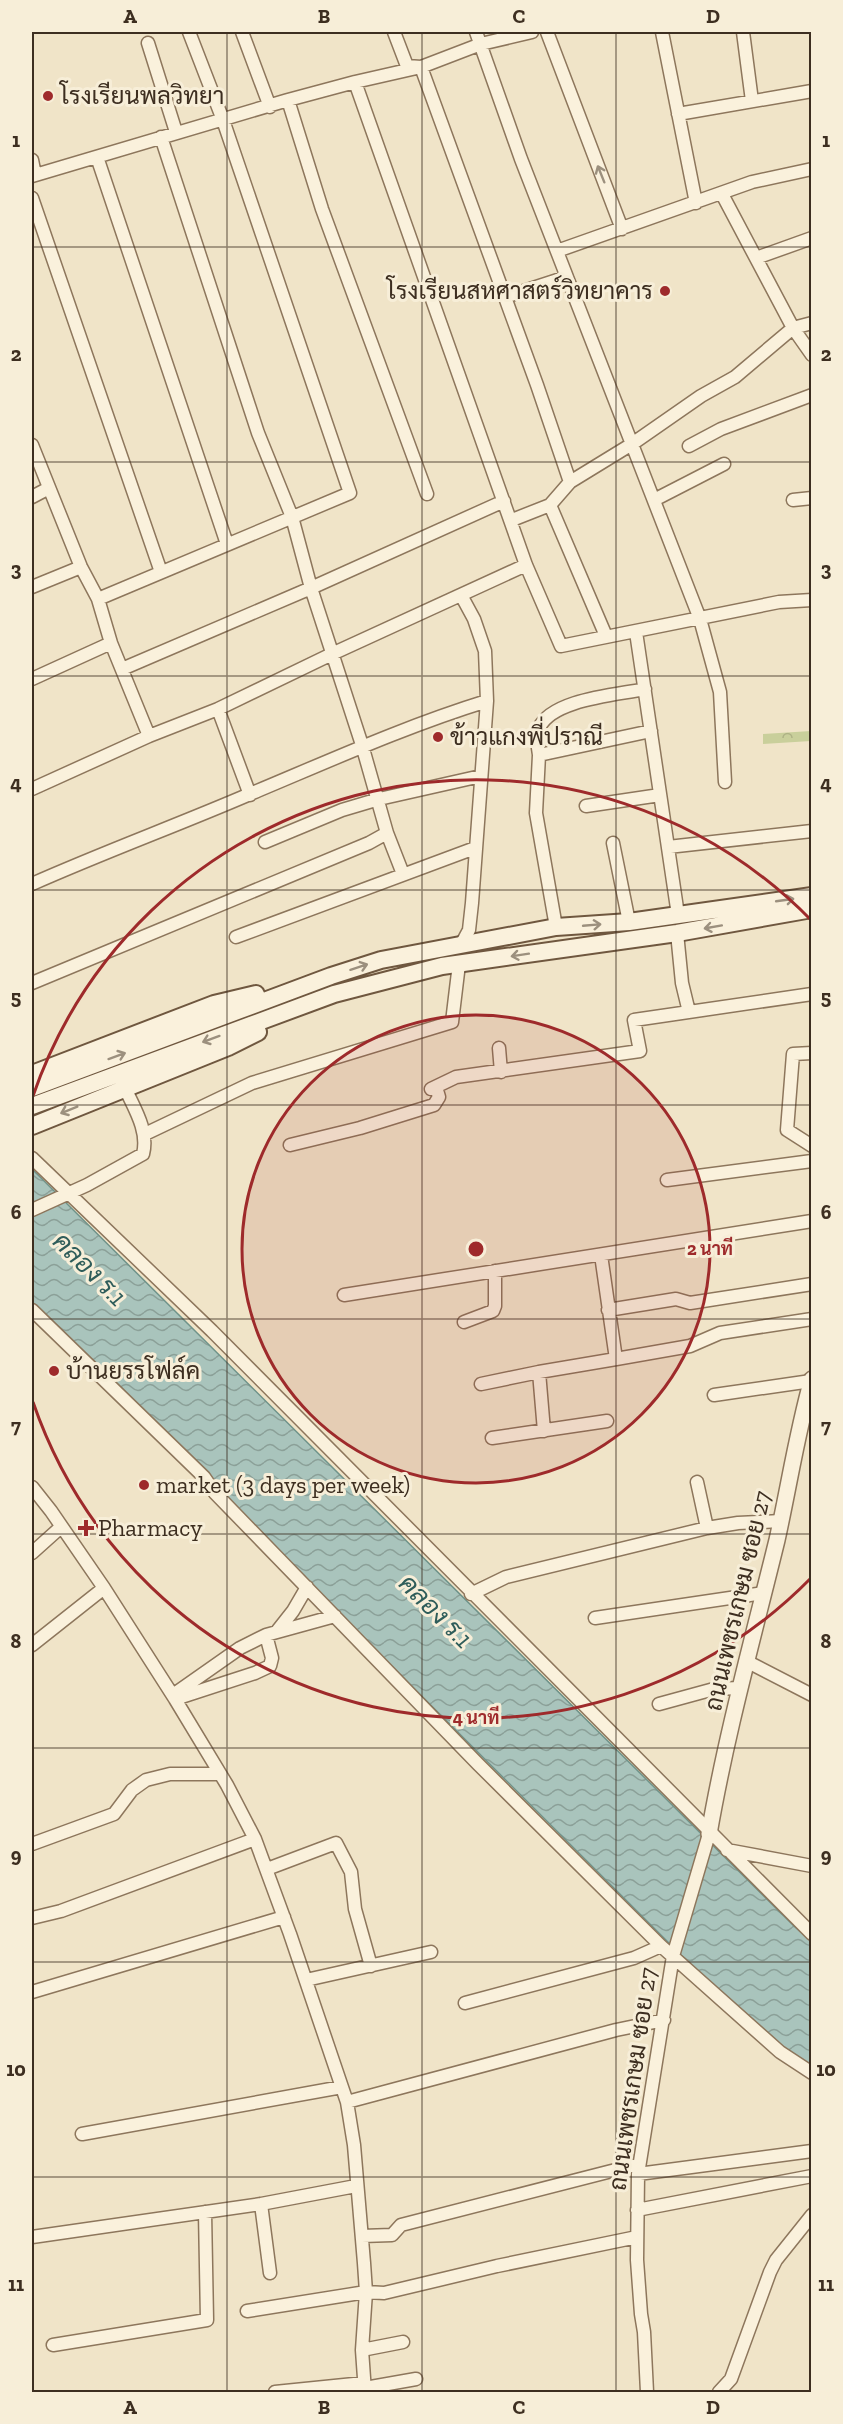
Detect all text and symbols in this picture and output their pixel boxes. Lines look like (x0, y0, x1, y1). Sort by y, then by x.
text: A (123, 4, 137, 28)
text: B (318, 4, 330, 28)
text: C (513, 4, 526, 28)
text: D (706, 4, 720, 28)
place label: โรงเรียนพลวิทยา (58, 80, 224, 110)
marker: โรงเรียนพลวิทยา (41, 89, 55, 103)
text: 1 (12, 128, 20, 152)
text: 1 (822, 128, 830, 152)
one-way arrow (595, 165, 606, 184)
place label: โรงเรียนสหศาสตร์วิทยาคาร (385, 275, 653, 305)
marker: โรงเรียนสหศาสตร์วิทยาคาร (658, 284, 672, 298)
text: 2 (11, 342, 22, 366)
text: 2 (821, 342, 832, 366)
text: 3 (11, 557, 22, 581)
text: 3 (821, 557, 832, 581)
place label: ข้าวแกงพี่ปราณี (450, 716, 603, 751)
marker: ข้าวแกงพี่ปราณี (431, 730, 445, 744)
text: 4 (10, 771, 22, 795)
text: 4 (820, 771, 832, 795)
one-way arrow (775, 894, 794, 905)
one-way arrow (581, 919, 601, 930)
one-way arrow (703, 922, 723, 933)
one-way arrow (510, 949, 530, 960)
one-way arrow (349, 961, 368, 972)
text: 5 (11, 985, 21, 1009)
text: 5 (821, 985, 831, 1009)
one-way arrow (202, 1034, 221, 1045)
one-way arrow (107, 1050, 126, 1061)
one-way arrow (61, 1105, 79, 1116)
text: 6 (11, 1200, 22, 1224)
text: 6 (821, 1200, 832, 1224)
water label: คลอง ร.1 (46, 1225, 134, 1313)
text: 2 นาที (687, 1236, 733, 1260)
centre of rings (466, 1239, 486, 1259)
place label: บ้านยรรโฟล์ค (66, 1355, 200, 1385)
marker: บ้านยรรโฟล์ค (47, 1364, 61, 1378)
text: 7 (11, 1414, 21, 1438)
text: 7 (821, 1414, 831, 1438)
place label: market (3 days per week) (156, 1470, 410, 1499)
marker: market (3 days per week) (137, 1478, 151, 1492)
street label: ถนนเพชรเกษม ซอย 27 (698, 1488, 777, 1714)
place label: Pharmacy (98, 1513, 203, 1542)
marker: Pharmacy (79, 1521, 93, 1535)
water label: คลอง ร.1 (392, 1567, 480, 1655)
text: 8 (11, 1629, 22, 1653)
text: 8 (821, 1629, 832, 1653)
text: 4 นาที (453, 1705, 499, 1729)
text: 9 (11, 1843, 22, 1867)
text: 9 (821, 1843, 832, 1867)
street label: ถนนเพชรเกษม ซอย 27 (603, 1966, 663, 2192)
text: 10 (6, 2057, 26, 2081)
text: 10 (816, 2057, 836, 2081)
text: 11 (8, 2272, 24, 2296)
text: 11 (818, 2272, 834, 2296)
text: A (123, 2395, 137, 2419)
text: B (318, 2395, 330, 2419)
text: C (513, 2395, 526, 2419)
text: D (706, 2395, 720, 2419)

